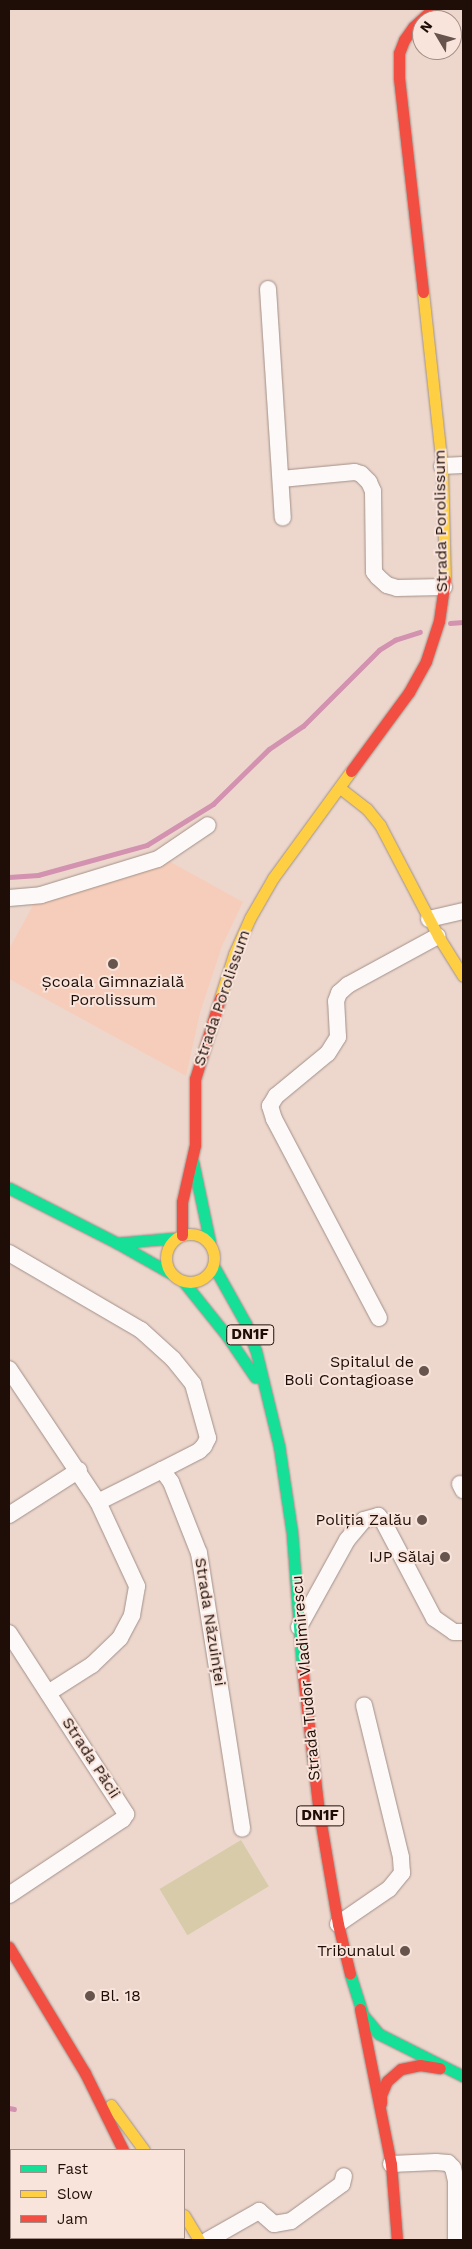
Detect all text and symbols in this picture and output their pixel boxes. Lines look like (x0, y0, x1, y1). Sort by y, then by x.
north arrow (412, 10, 462, 60)
text: N (416, 18, 435, 36)
street label: Strada Porolissum (430, 449, 452, 593)
street label: Strada Porolissum (190, 927, 254, 1069)
marker: Școala Gimnazială Porolissum (107, 958, 119, 970)
place label: Școala Gimnazială Porolissum (41, 972, 185, 1010)
road number: DN1F (225, 1322, 275, 1348)
place label: Spitalul de Boli Contagioase (284, 1352, 414, 1390)
marker: Spitalul de Boli Contagioase (418, 1365, 430, 1377)
place label: Poliția Zalău (315, 1510, 412, 1530)
marker: Poliția Zalău (416, 1514, 428, 1526)
place label: IJP Sălaj (369, 1547, 435, 1567)
marker: IJP Sălaj (439, 1551, 451, 1563)
street label: Strada Năzuinței (190, 1556, 230, 1688)
street label: Strada Tudor Vladimirescu (287, 1574, 325, 1782)
street label: Strada Păcii (58, 1714, 124, 1802)
road number: DN1F (295, 1804, 345, 1828)
place label: Tribunalul (317, 1941, 395, 1961)
marker: Tribunalul (399, 1945, 411, 1957)
place label: Bl. 18 (100, 1986, 141, 2006)
marker: Bl. 18 (84, 1990, 96, 2002)
legend (10, 2149, 185, 2239)
text: Fast (57, 2160, 88, 2178)
text: Slow (57, 2185, 93, 2203)
text: Jam (57, 2210, 88, 2228)

